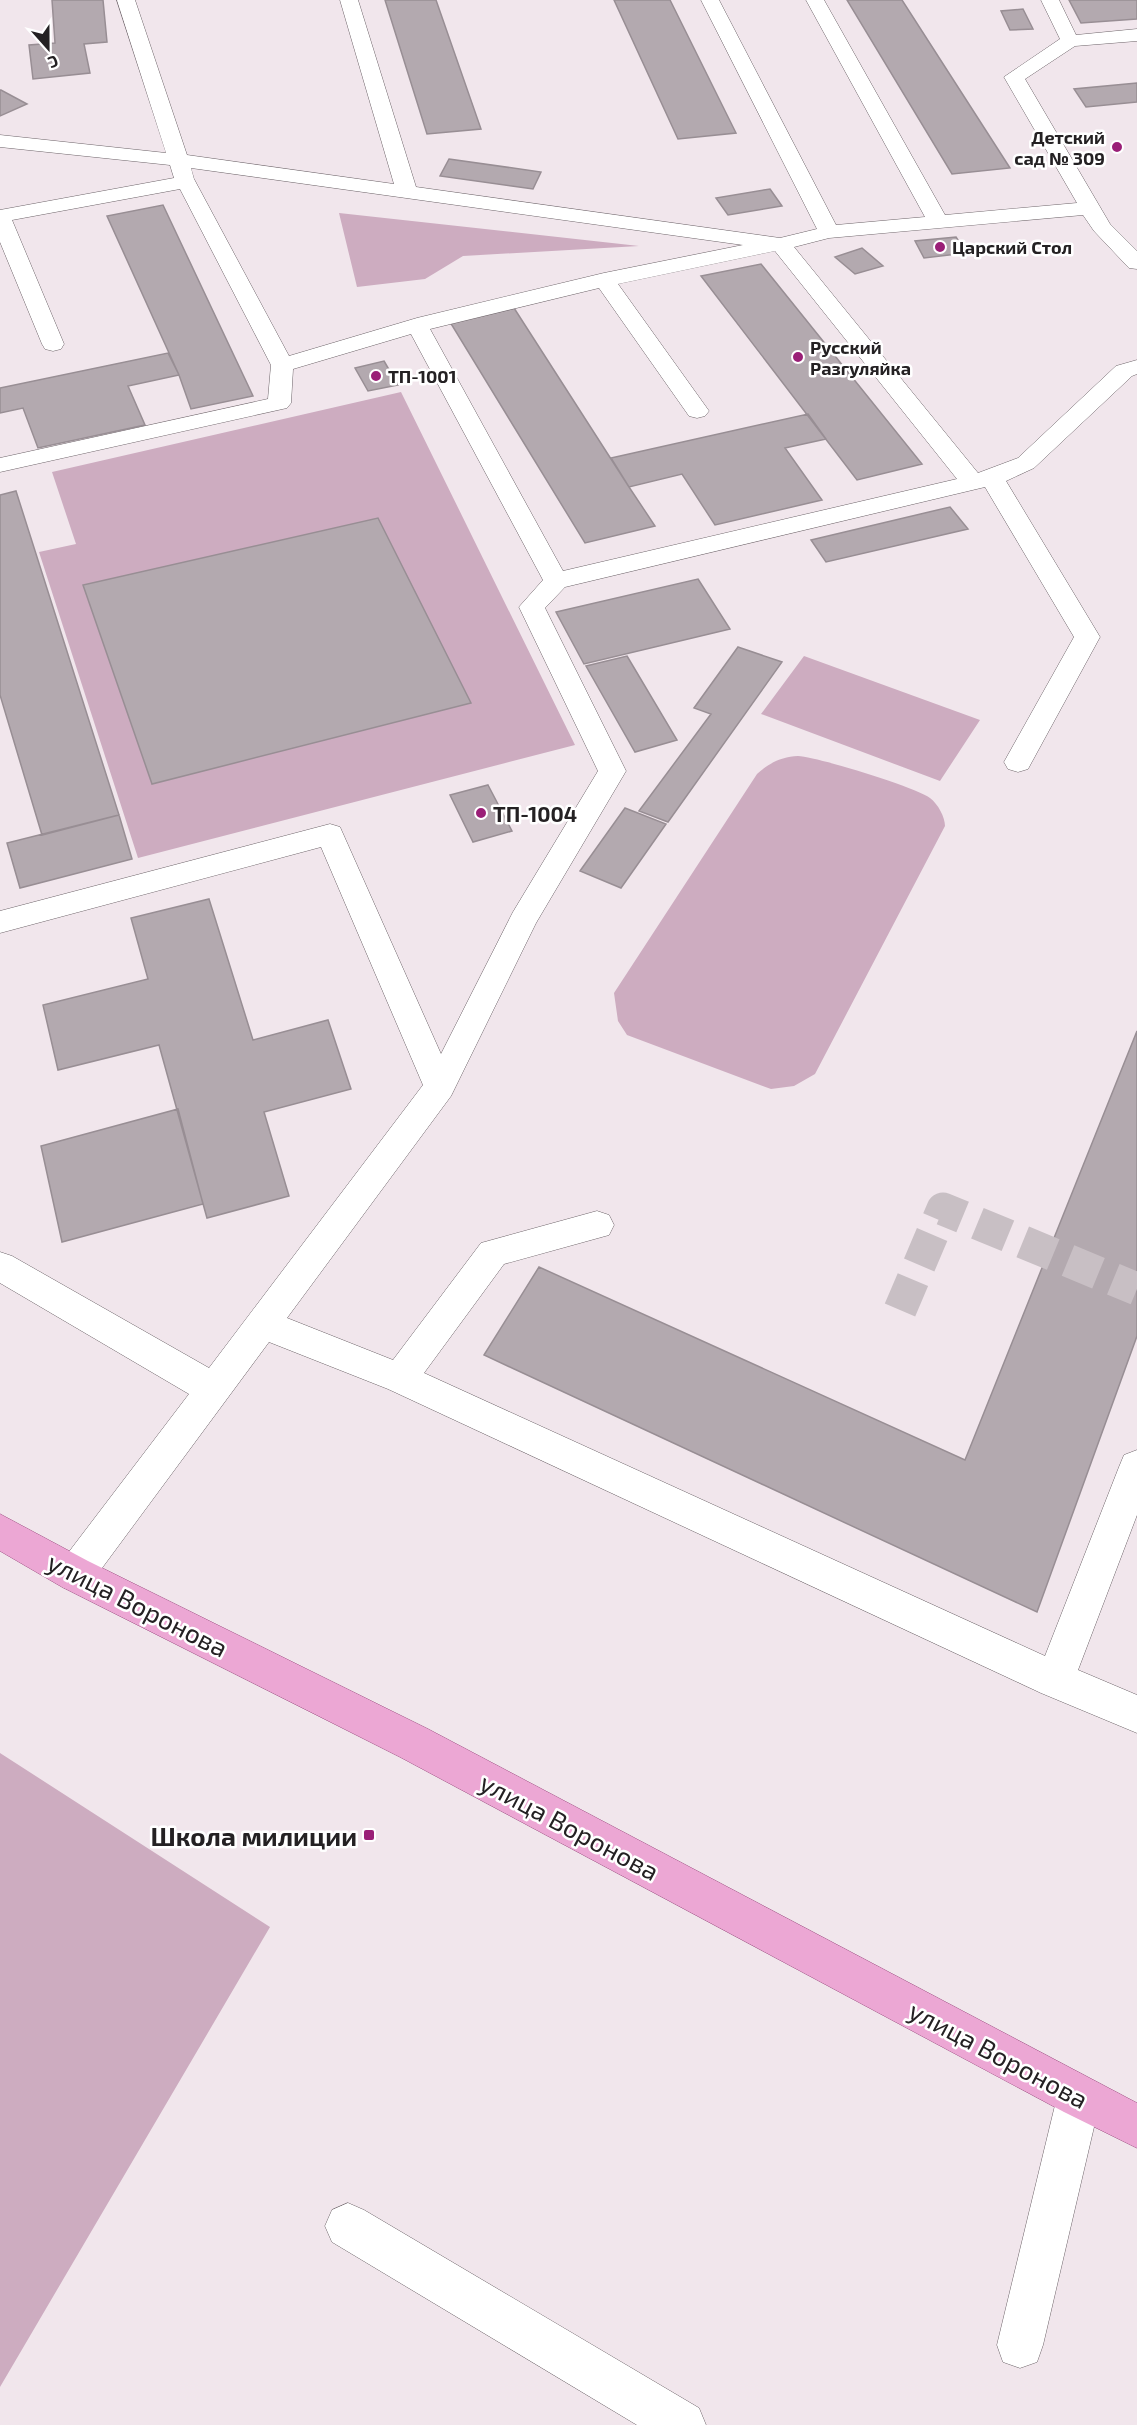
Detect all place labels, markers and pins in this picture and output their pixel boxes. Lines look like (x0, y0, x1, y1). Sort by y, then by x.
place label: Детский сад № 309 (1014, 126, 1105, 169)
marker: Детский сад № 309 (1110, 140, 1124, 154)
place label: Царский Стол (952, 236, 1072, 258)
marker: Царский Стол (933, 240, 947, 254)
place label: Русский Разгуляйка (810, 336, 911, 379)
marker: Русский Разгуляйка (791, 350, 805, 364)
place label: ТП-1001 (388, 365, 456, 387)
marker: ТП-1001 (369, 369, 383, 383)
place label: ТП-1004 (493, 801, 577, 826)
marker: ТП-1004 (474, 806, 488, 820)
place label: Школа милиции (150, 1820, 357, 1851)
marker: Школа милиции (362, 1828, 376, 1842)

